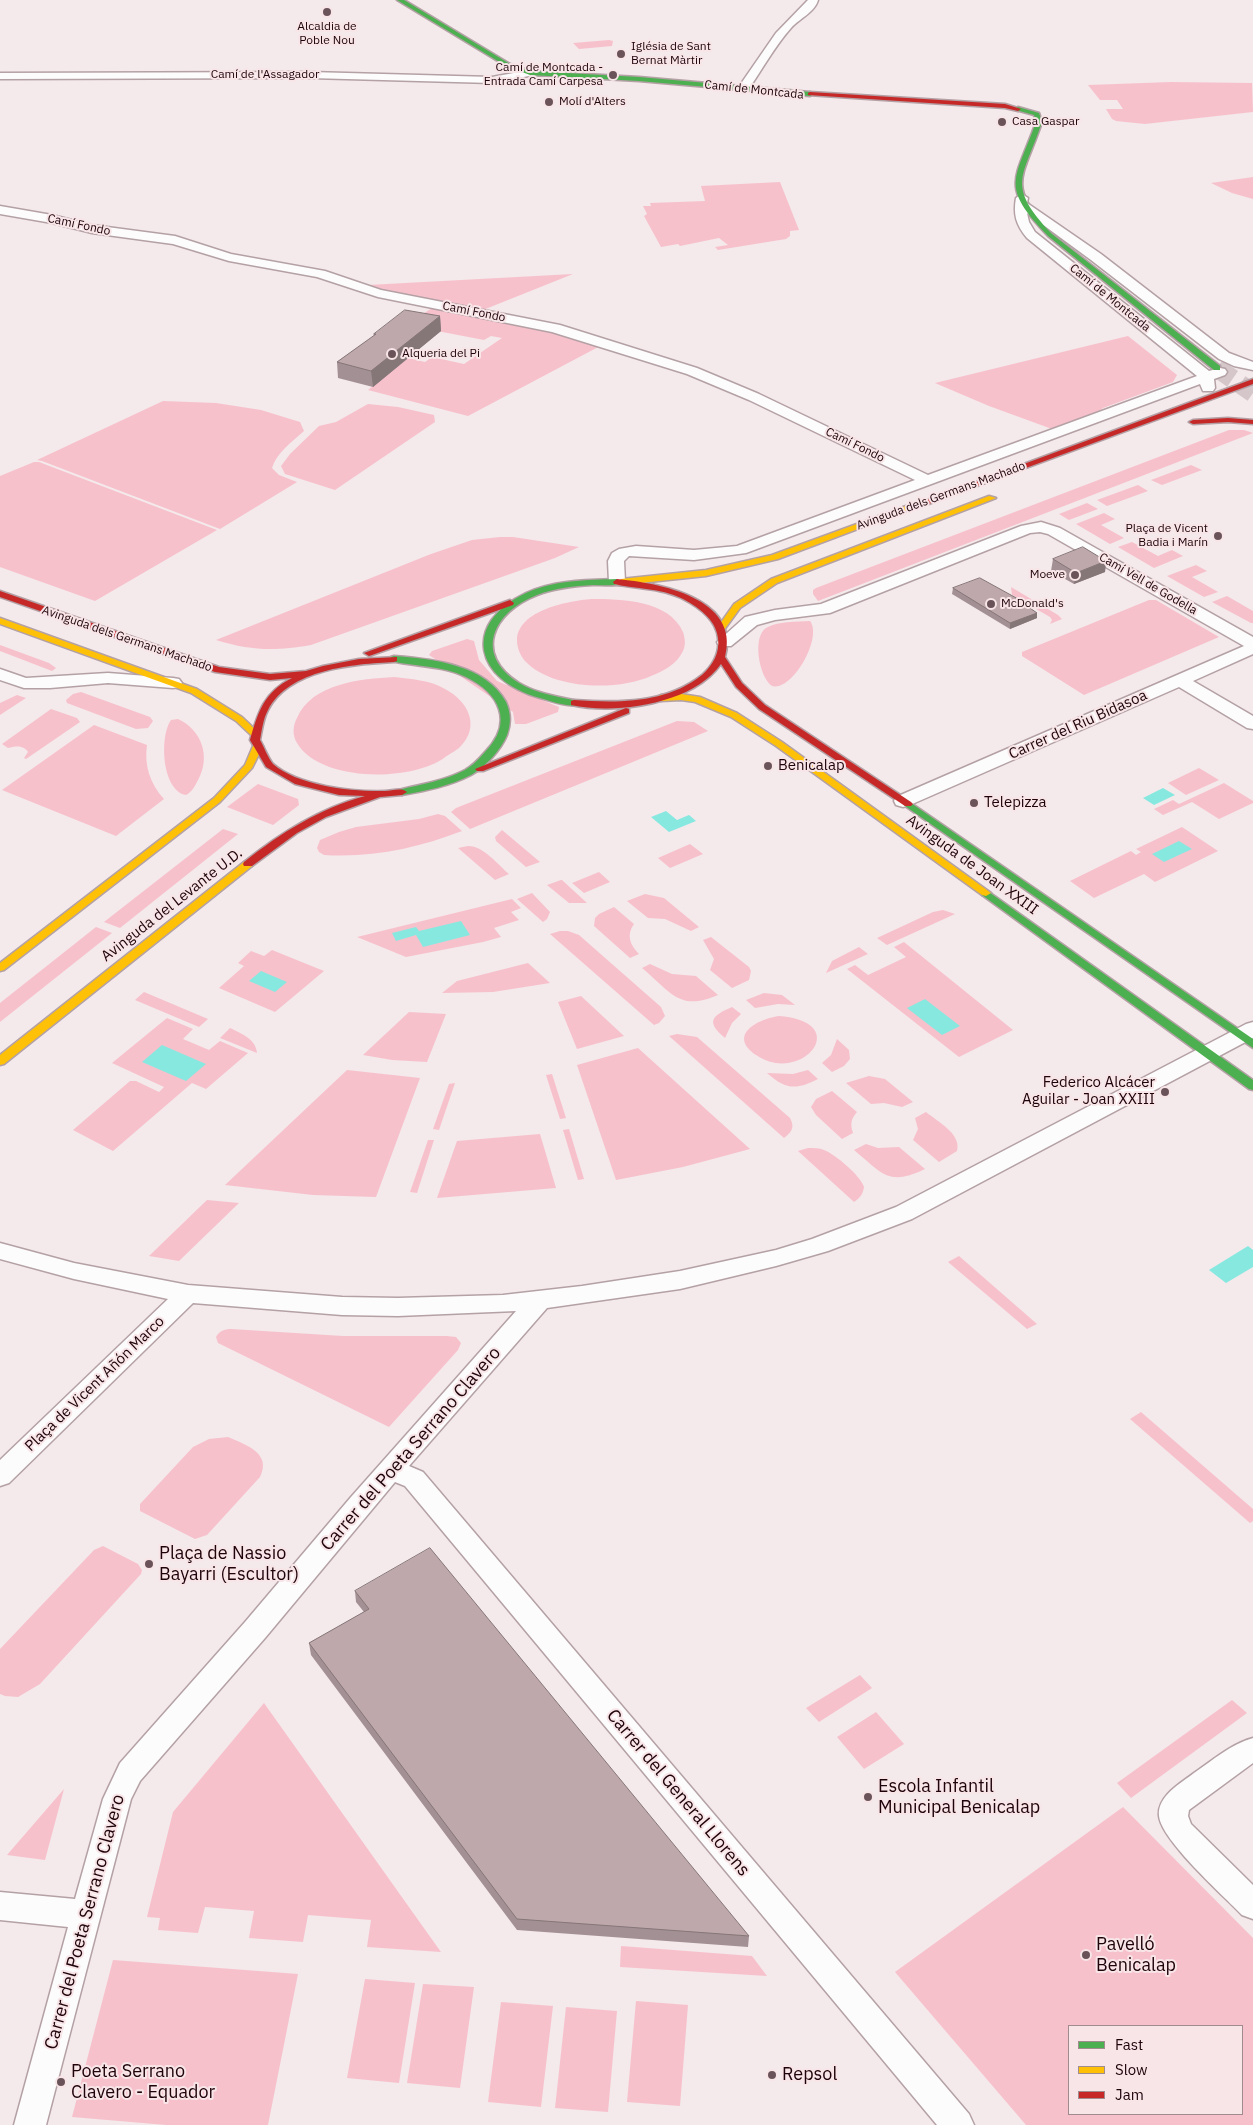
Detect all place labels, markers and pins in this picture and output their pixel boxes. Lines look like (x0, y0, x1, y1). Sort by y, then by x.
marker: Alcaldia de Poble Nou (321, 6, 333, 18)
place label: Alcaldia de Poble Nou (297, 20, 357, 48)
place label: Iglésia de Sant Bernat Màrtir (631, 40, 711, 68)
marker: Iglésia de Sant Bernat Màrtir (615, 48, 627, 60)
place label: Camí de Montcada - Entrada Camí Carpesa (484, 61, 603, 89)
marker: Camí de Montcada - Entrada Camí Carpesa (607, 69, 619, 81)
place label: Molí d'Alters (559, 95, 626, 109)
marker: Molí d'Alters (543, 96, 555, 108)
place label: Casa Gaspar (1012, 115, 1079, 129)
marker: Casa Gaspar (996, 116, 1008, 128)
place label: Alqueria del Pi (402, 347, 480, 361)
marker: Alqueria del Pi (386, 348, 398, 360)
place label: Plaça de Vicent Badia i Marín (1126, 522, 1208, 550)
marker: Plaça de Vicent Badia i Marín (1212, 530, 1224, 542)
place label: Moeve (1030, 568, 1065, 582)
marker: Moeve (1069, 569, 1081, 581)
place label: McDonald's (1001, 597, 1064, 611)
marker: McDonald's (985, 598, 997, 610)
place label: Benicalap (778, 757, 845, 775)
marker: Benicalap (762, 760, 774, 772)
place label: Telepizza (984, 794, 1047, 812)
marker: Telepizza (968, 797, 980, 809)
place label: Federico Alcácer Aguilar - Joan XXIII (1022, 1074, 1155, 1109)
marker: Federico Alcácer Aguilar - Joan XXIII (1159, 1086, 1171, 1098)
place label: Plaça de Nassio Bayarri (Escultor) (159, 1543, 299, 1586)
marker: Plaça de Nassio Bayarri (Escultor) (143, 1558, 155, 1570)
place label: Escola Infantil Municipal Benicalap (878, 1776, 1040, 1818)
marker: Escola Infantil Municipal Benicalap (862, 1791, 874, 1803)
place label: Pavelló Benicalap (1096, 1934, 1176, 1976)
marker: Pavelló Benicalap (1080, 1949, 1092, 1961)
place label: Poeta Serrano Clavero - Equador (71, 2061, 215, 2104)
place label: Repsol (782, 2064, 837, 2086)
marker: Repsol (766, 2069, 778, 2081)
marker: Poeta Serrano Clavero - Equador (55, 2076, 67, 2088)

